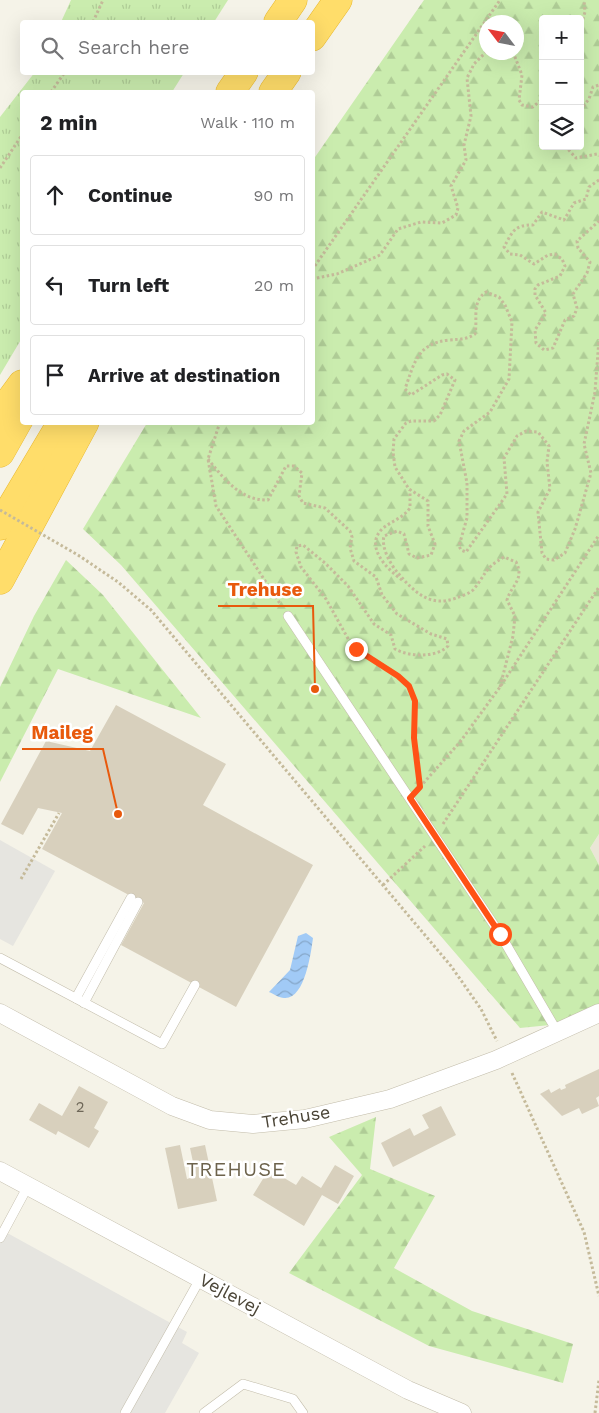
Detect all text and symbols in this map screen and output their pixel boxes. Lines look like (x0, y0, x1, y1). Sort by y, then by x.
north arrow (479, 15, 524, 60)
map controls (539, 15, 584, 150)
button: + (539, 15, 584, 60)
search box (20, 20, 315, 75)
icon: search (38, 34, 66, 62)
text: Search here (78, 36, 189, 59)
button: − (539, 60, 584, 105)
button: layers (539, 105, 584, 150)
text: 2 min (40, 110, 97, 135)
text: Walk · 110 m (200, 113, 295, 132)
icon: ahead (41, 181, 69, 209)
text: Continue (88, 184, 172, 207)
text: 90 m (253, 186, 294, 205)
icon: left (41, 271, 69, 299)
text: Turn left (88, 274, 169, 297)
text: 20 m (254, 276, 294, 295)
icon: arrive (41, 361, 69, 389)
text: Arrive at destination (88, 364, 280, 387)
callout: Trehuse (218, 572, 313, 606)
text: Trehuse (228, 578, 302, 601)
route end (345, 638, 368, 661)
callout: Maileg (22, 715, 103, 749)
text: Maileg (31, 721, 93, 744)
route start (489, 923, 512, 946)
house number: 2 (76, 1098, 84, 1116)
street label: Trehuse (260, 1101, 332, 1132)
district label: TREHUSE (186, 1157, 286, 1181)
street label: Vejlevej (196, 1269, 264, 1318)

